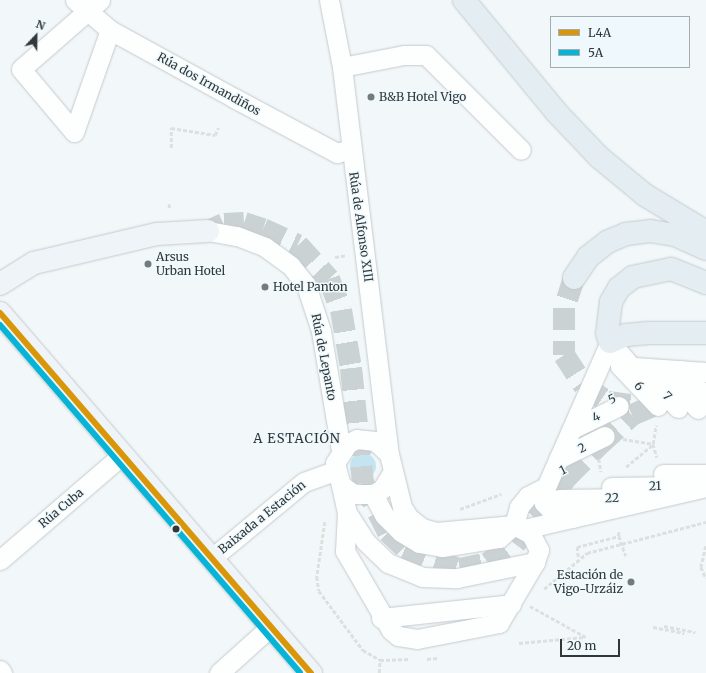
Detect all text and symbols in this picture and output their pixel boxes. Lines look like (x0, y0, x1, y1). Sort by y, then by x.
north arrow (16, 16, 56, 56)
legend (550, 16, 690, 68)
text: N (34, 17, 47, 33)
text: L4A (588, 25, 611, 40)
text: 5A (588, 45, 603, 60)
street label: Rúa dos Irmandiños (155, 50, 263, 118)
place label: B&B Hotel Vigo (379, 90, 466, 104)
marker: B&B Hotel Vigo (366, 92, 376, 102)
street label: Rúa de Alfonso XIII (346, 171, 376, 283)
place label: Arsus Urban Hotel (156, 250, 225, 278)
marker: Arsus Urban Hotel (143, 259, 153, 269)
place label: Hotel Panton (273, 280, 348, 294)
marker: Hotel Panton (260, 282, 270, 292)
street label: Rúa de Lepanto (309, 312, 339, 402)
street label: 6 (631, 378, 647, 394)
street label: 7 (659, 389, 675, 403)
street label: 5 (606, 391, 618, 407)
street label: 4 (590, 409, 602, 425)
district label: A ESTACIÓN (253, 431, 341, 447)
street label: 2 (576, 440, 588, 456)
street label: 1 (557, 462, 569, 478)
street label: Baixada a Estación (215, 477, 309, 557)
street label: 21 (649, 479, 661, 493)
street label: Rúa Cuba (36, 485, 86, 531)
street label: 22 (605, 491, 619, 505)
unlabelled marker (171, 524, 181, 534)
place label: Estación de Vigo-Urzáiz (554, 568, 623, 596)
marker: Estación de Vigo-Urzáiz (626, 577, 636, 587)
scale bar (562, 631, 622, 657)
text: 20 m (567, 638, 596, 653)

